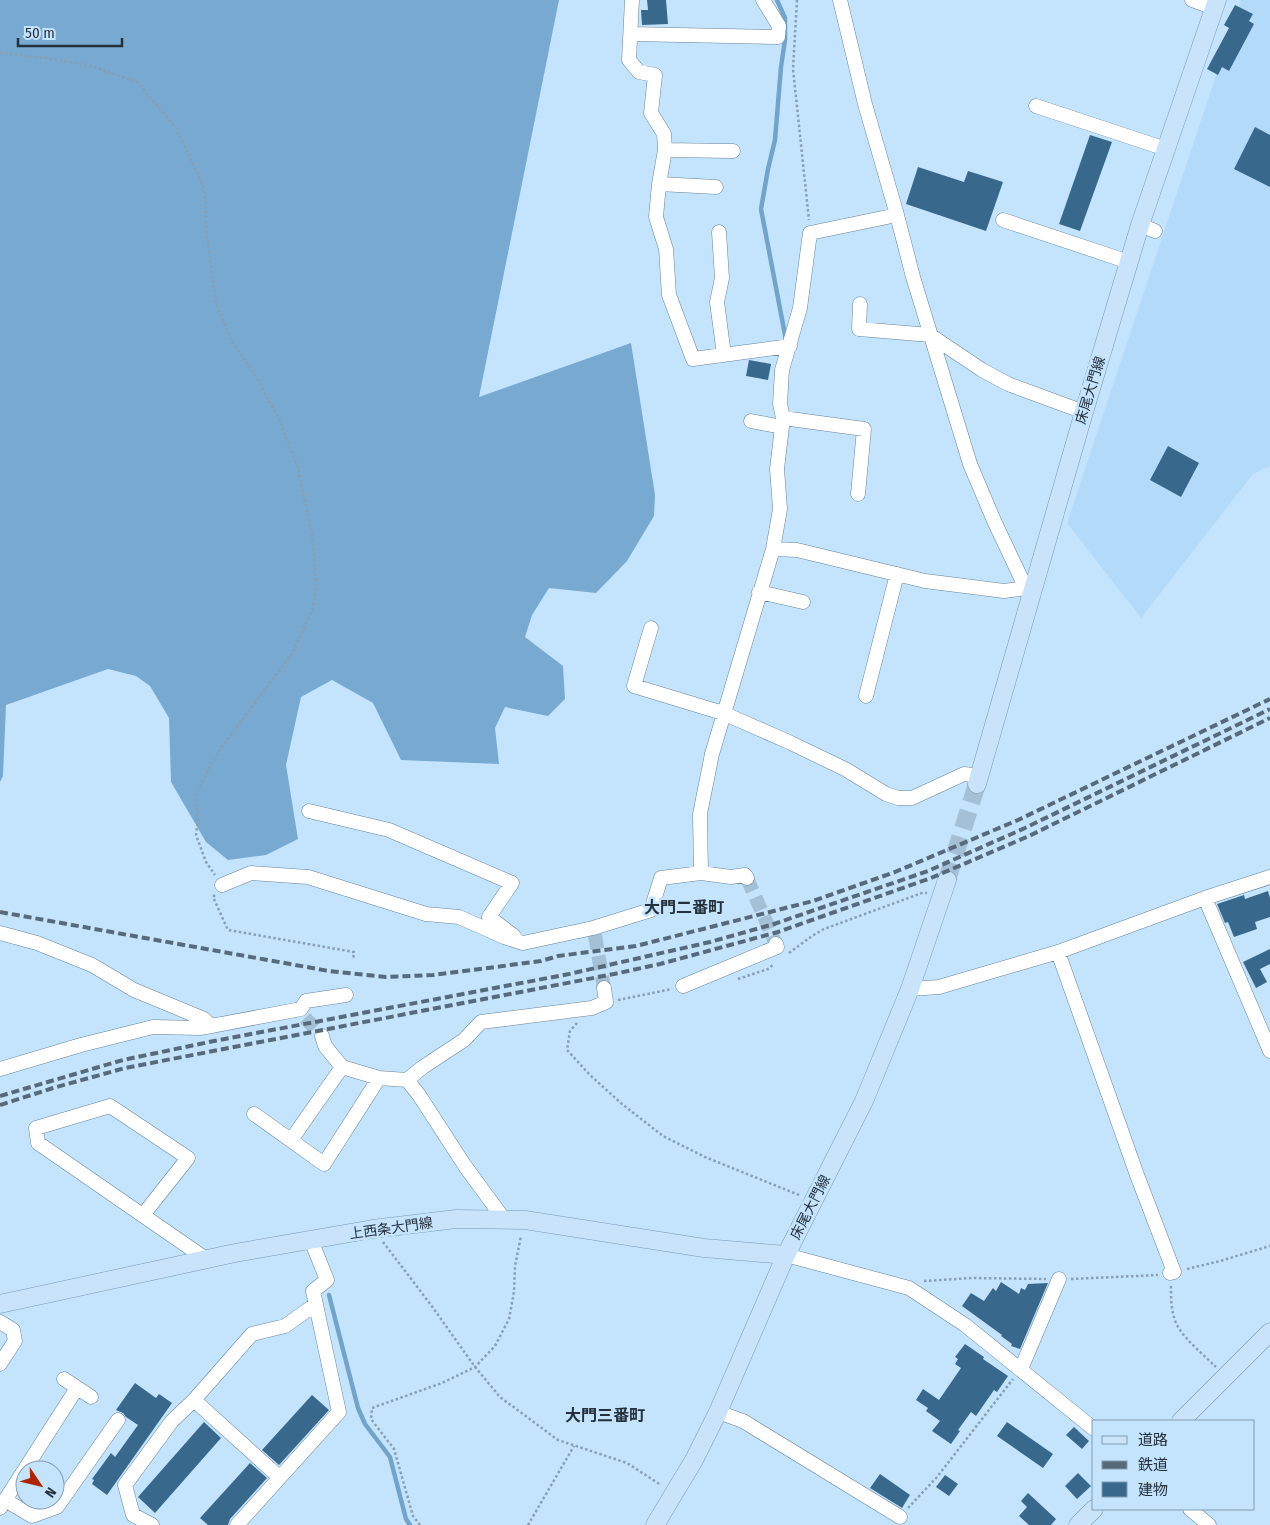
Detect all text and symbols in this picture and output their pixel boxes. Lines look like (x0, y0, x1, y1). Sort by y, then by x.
scale bar (18, 15, 121, 47)
text: 50 m (25, 24, 55, 42)
street label: 床尾大門線 (1072, 354, 1109, 426)
district label: 大門二番町 (644, 898, 724, 917)
street label: 床尾大門線 (787, 1172, 834, 1242)
street label: 上西条大門線 (348, 1214, 434, 1243)
district label: 大門三番町 (565, 1406, 645, 1425)
legend (1092, 1420, 1255, 1510)
text: 道路 (1138, 1431, 1168, 1449)
text: 鉄道 (1138, 1456, 1168, 1474)
north arrow (15, 1460, 65, 1510)
text: 建物 (1138, 1481, 1168, 1499)
text: N (41, 1484, 60, 1500)

